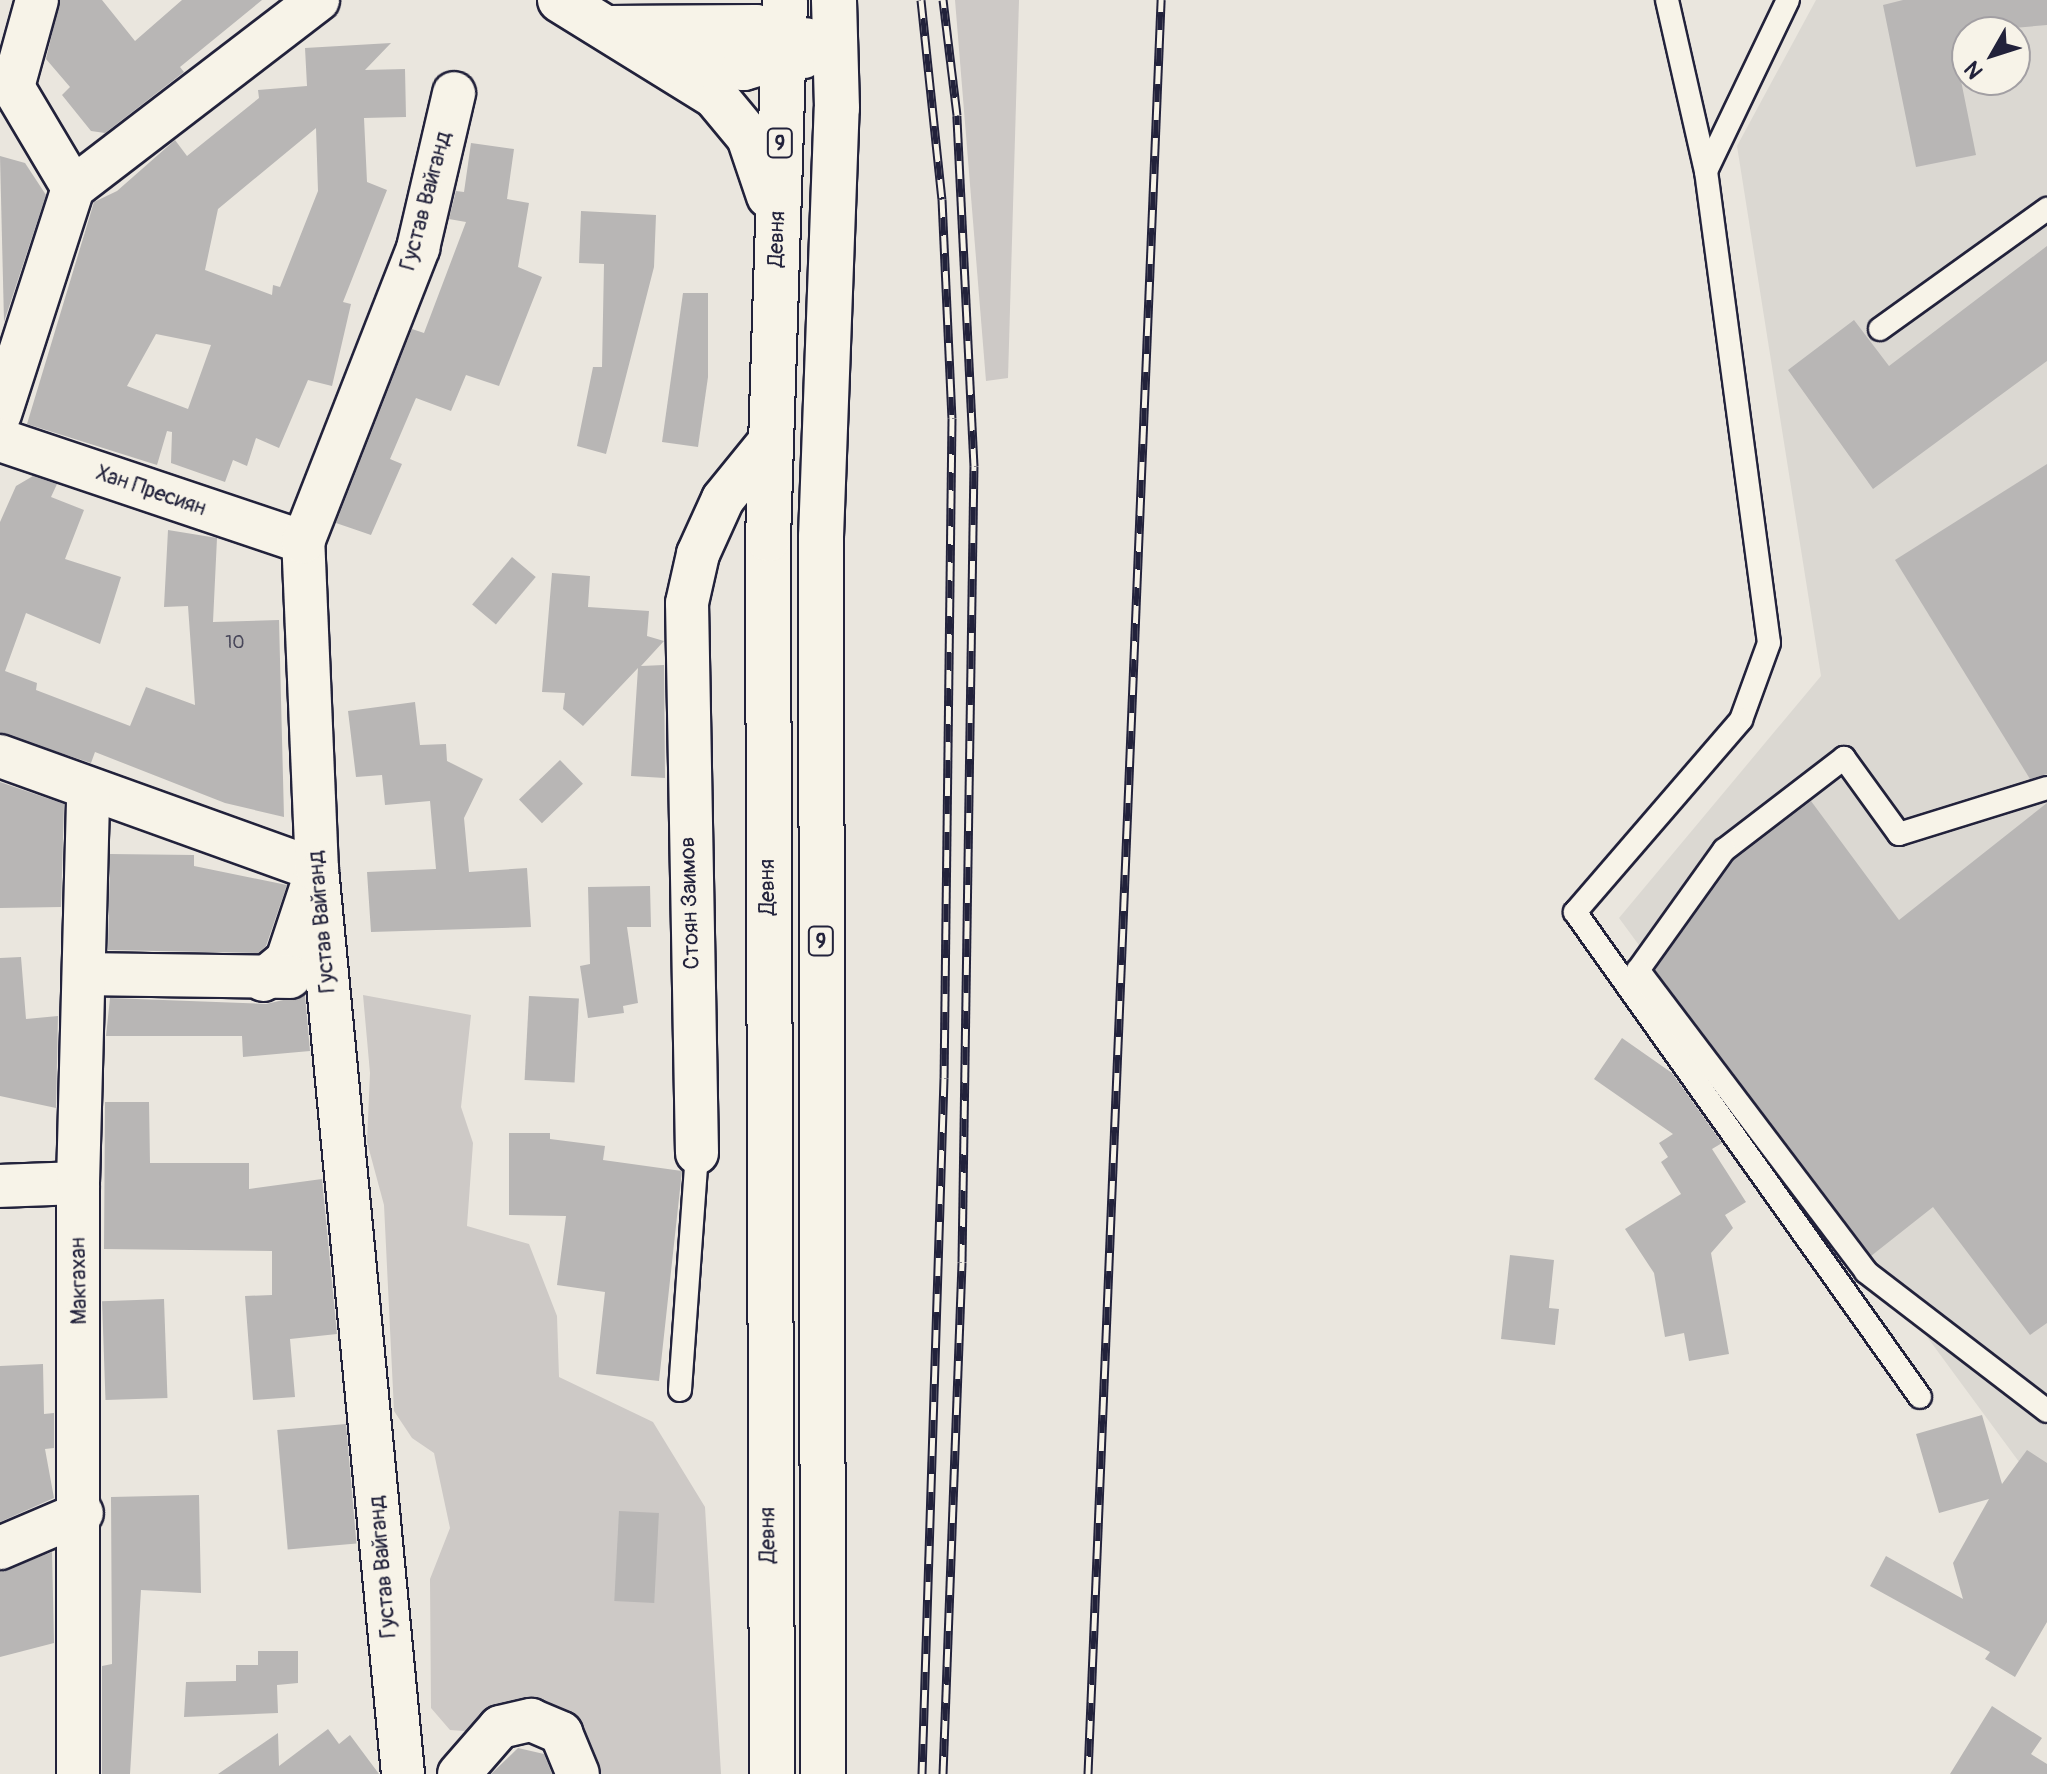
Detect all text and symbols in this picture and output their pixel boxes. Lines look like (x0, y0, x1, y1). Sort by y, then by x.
north arrow (1951, 16, 2031, 96)
text: N (1958, 55, 1989, 84)
road number: 9 (766, 127, 794, 159)
street label: Густав Вайганд (395, 129, 457, 273)
street label: Девня (763, 210, 791, 268)
street label: Хан Пресиян (93, 460, 209, 522)
house number: 10 (225, 632, 245, 654)
street label: Стоян Заимов (674, 836, 706, 970)
street label: Густав Вайганд (303, 850, 341, 994)
street label: Девня (755, 859, 781, 915)
road number: 9 (807, 925, 835, 957)
street label: Макгахан (65, 1237, 93, 1325)
street label: Густав Вайганд (364, 1495, 402, 1639)
street label: Девня (755, 1507, 781, 1563)

